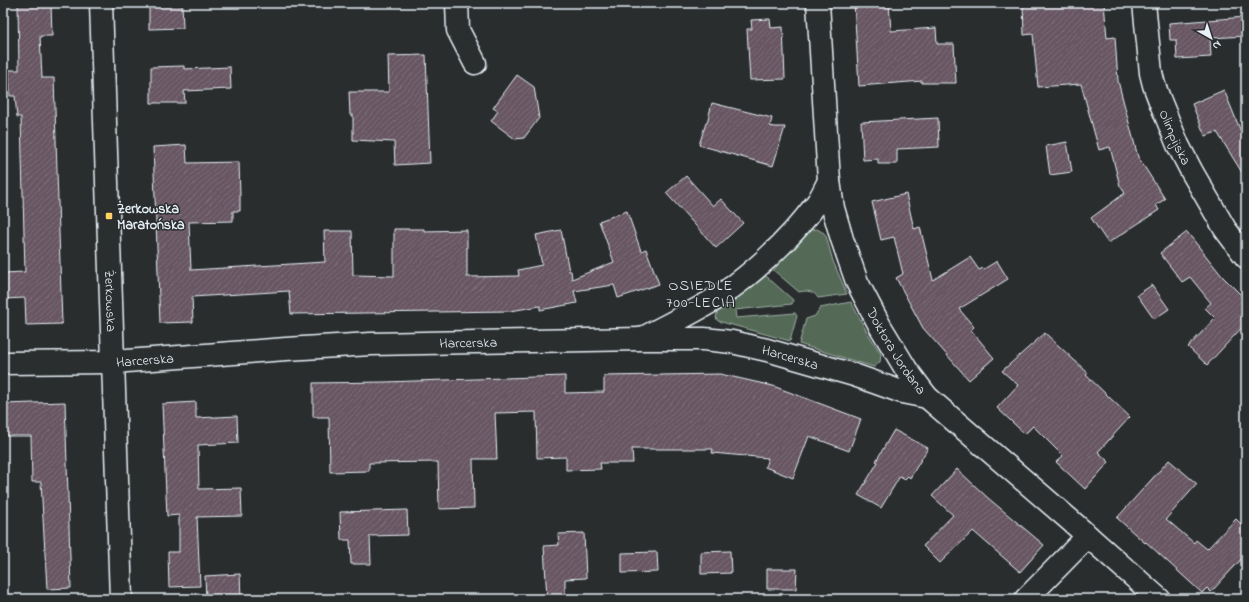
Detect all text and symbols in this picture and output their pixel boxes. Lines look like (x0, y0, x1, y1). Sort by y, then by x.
north arrow (1191, 18, 1231, 58)
text: N (1209, 36, 1225, 54)
street label: Olimpijska (1153, 107, 1196, 169)
place label: Żerkowska Maratońska (117, 199, 185, 236)
marker: Żerkowska Maratońska (104, 211, 114, 221)
street label: Żerkowska (98, 270, 121, 332)
district label: OSIEDLE 700-LECIA (666, 275, 736, 314)
street label: Doktora Jordana (860, 304, 931, 400)
street label: Harcerska (439, 333, 497, 355)
street label: Harcerska (760, 340, 821, 376)
street label: Harcerska (115, 348, 175, 374)

